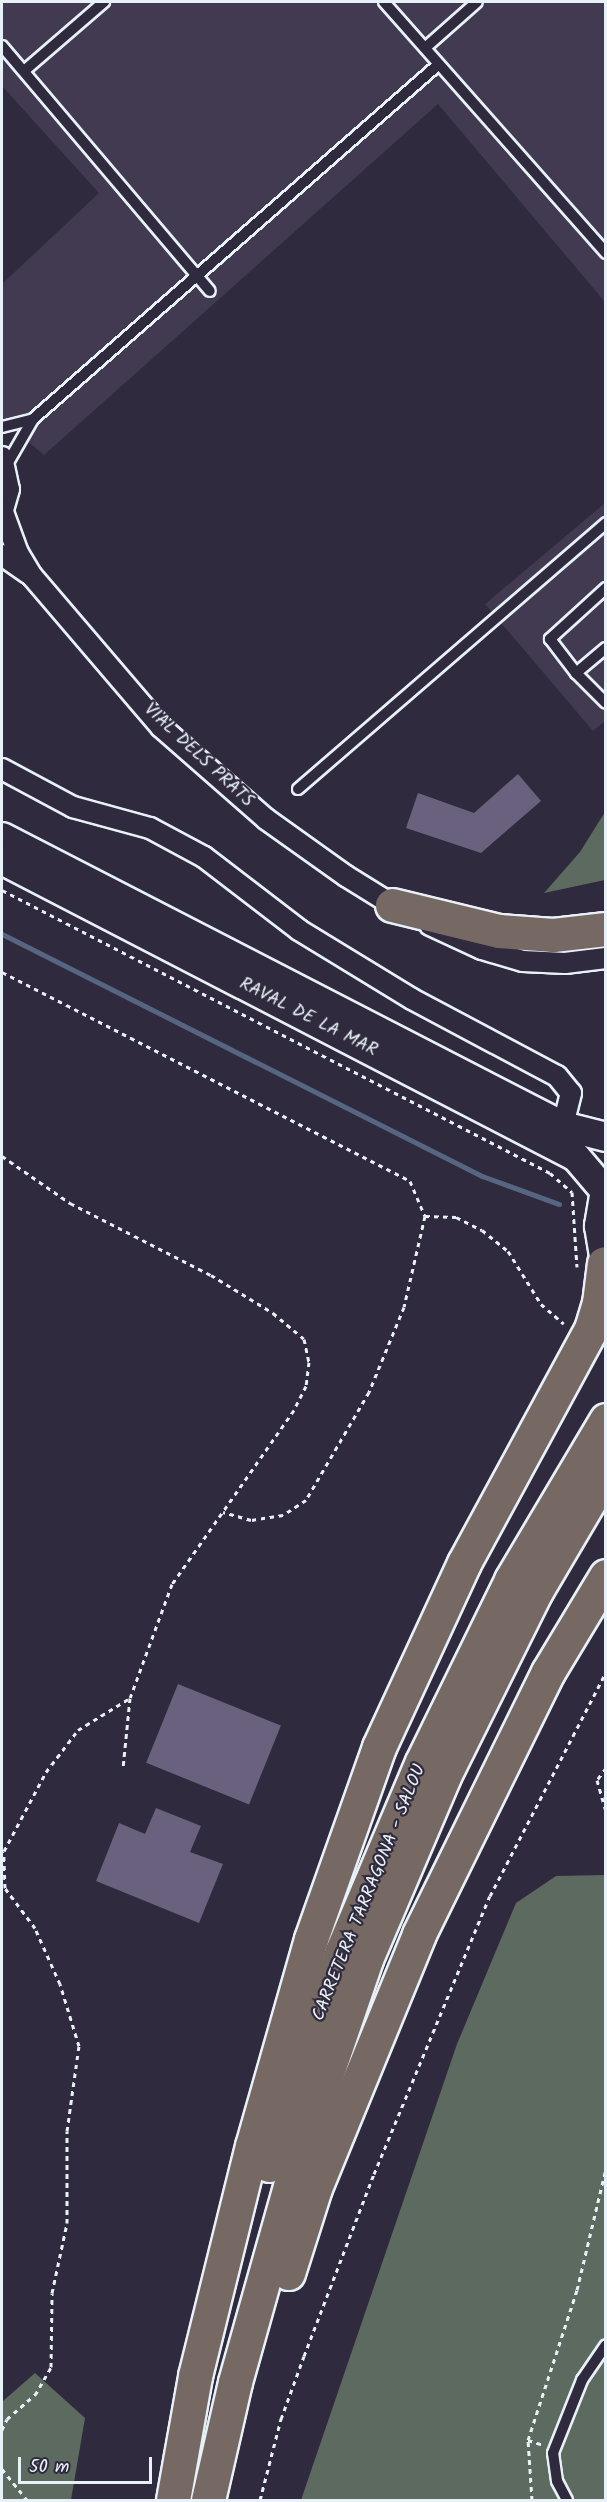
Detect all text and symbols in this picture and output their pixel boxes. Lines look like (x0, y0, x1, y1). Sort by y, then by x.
street label: VIAL DELS PRATS (139, 700, 257, 812)
street label: RAVAL DE LA MAR (235, 974, 381, 1062)
street label: CARRETERA TARRAGONA - SALOU (309, 1762, 431, 2024)
scale bar (21, 2445, 154, 2483)
text: 50 m (29, 2453, 69, 2482)

